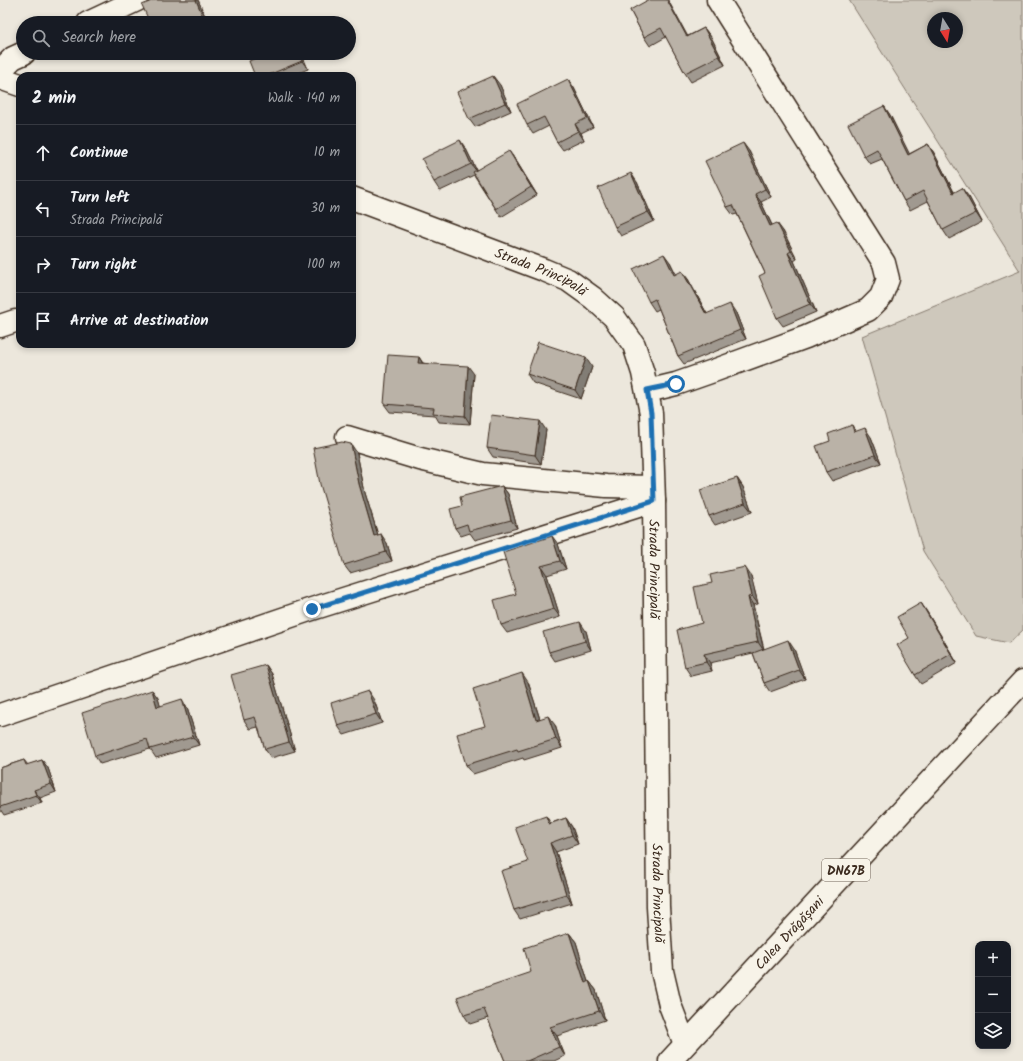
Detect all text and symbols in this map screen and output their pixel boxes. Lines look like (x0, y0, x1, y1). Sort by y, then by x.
north arrow (927, 12, 963, 48)
search box (16, 16, 356, 60)
text: Search here (62, 26, 136, 50)
icon: search (30, 27, 52, 49)
text: 2 min (32, 85, 76, 112)
text: Walk · 140 m (268, 88, 340, 109)
text: Continue (70, 141, 128, 165)
icon: ahead (32, 142, 54, 164)
text: 10 m (314, 142, 340, 163)
text: Turn left (70, 186, 130, 210)
icon: left (32, 198, 54, 220)
text: 30 m (311, 198, 340, 219)
text: Strada Principală (70, 210, 162, 231)
street label: Strada Principală (491, 242, 592, 303)
text: Turn right (70, 253, 137, 277)
icon: right (32, 254, 54, 276)
text: 100 m (307, 254, 340, 275)
text: Arrive at destination (70, 309, 209, 333)
icon: arrive (32, 310, 54, 332)
route start (667, 375, 685, 393)
street label: Strada Principală (642, 519, 665, 620)
route end (303, 600, 321, 618)
street label: Strada Principală (645, 843, 670, 945)
road number: DN67B (822, 859, 870, 881)
street label: Calea Drăgășani (750, 891, 830, 975)
map controls (975, 941, 1011, 1049)
button: + (975, 941, 1011, 977)
button: − (975, 977, 1011, 1013)
button: layers (975, 1013, 1011, 1049)

